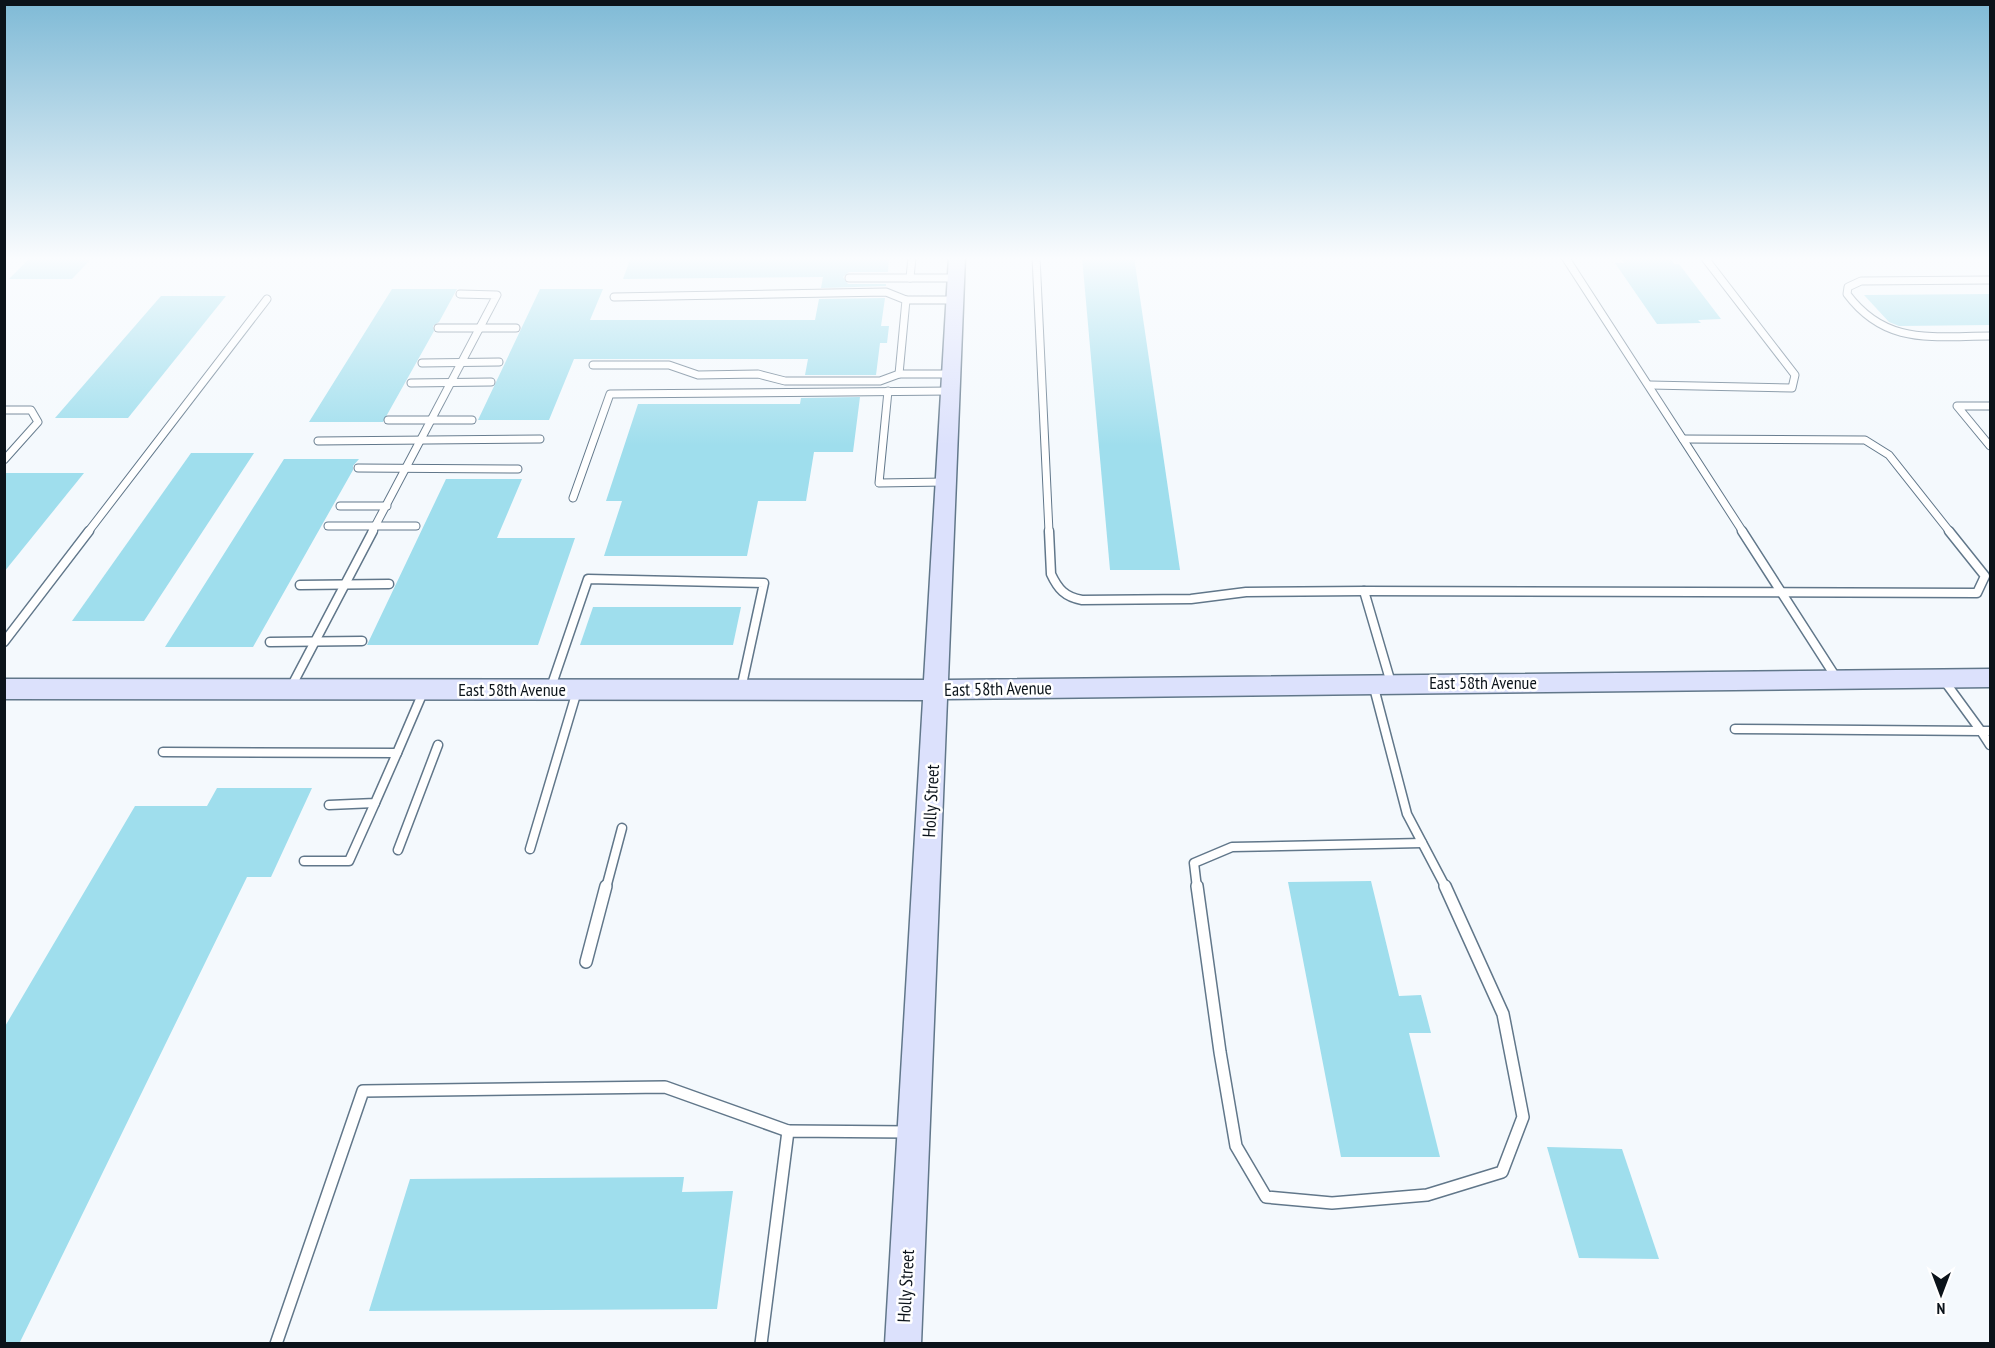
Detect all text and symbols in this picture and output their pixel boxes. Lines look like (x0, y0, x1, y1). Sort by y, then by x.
street label: East 58th Avenue (1429, 671, 1537, 694)
street label: East 58th Avenue (944, 676, 1052, 701)
street label: East 58th Avenue (458, 678, 566, 701)
street label: Holly Street (917, 764, 944, 838)
street label: Holly Street (892, 1249, 919, 1323)
north arrow (1911, 1264, 1971, 1324)
text: N (1937, 1299, 1945, 1319)

